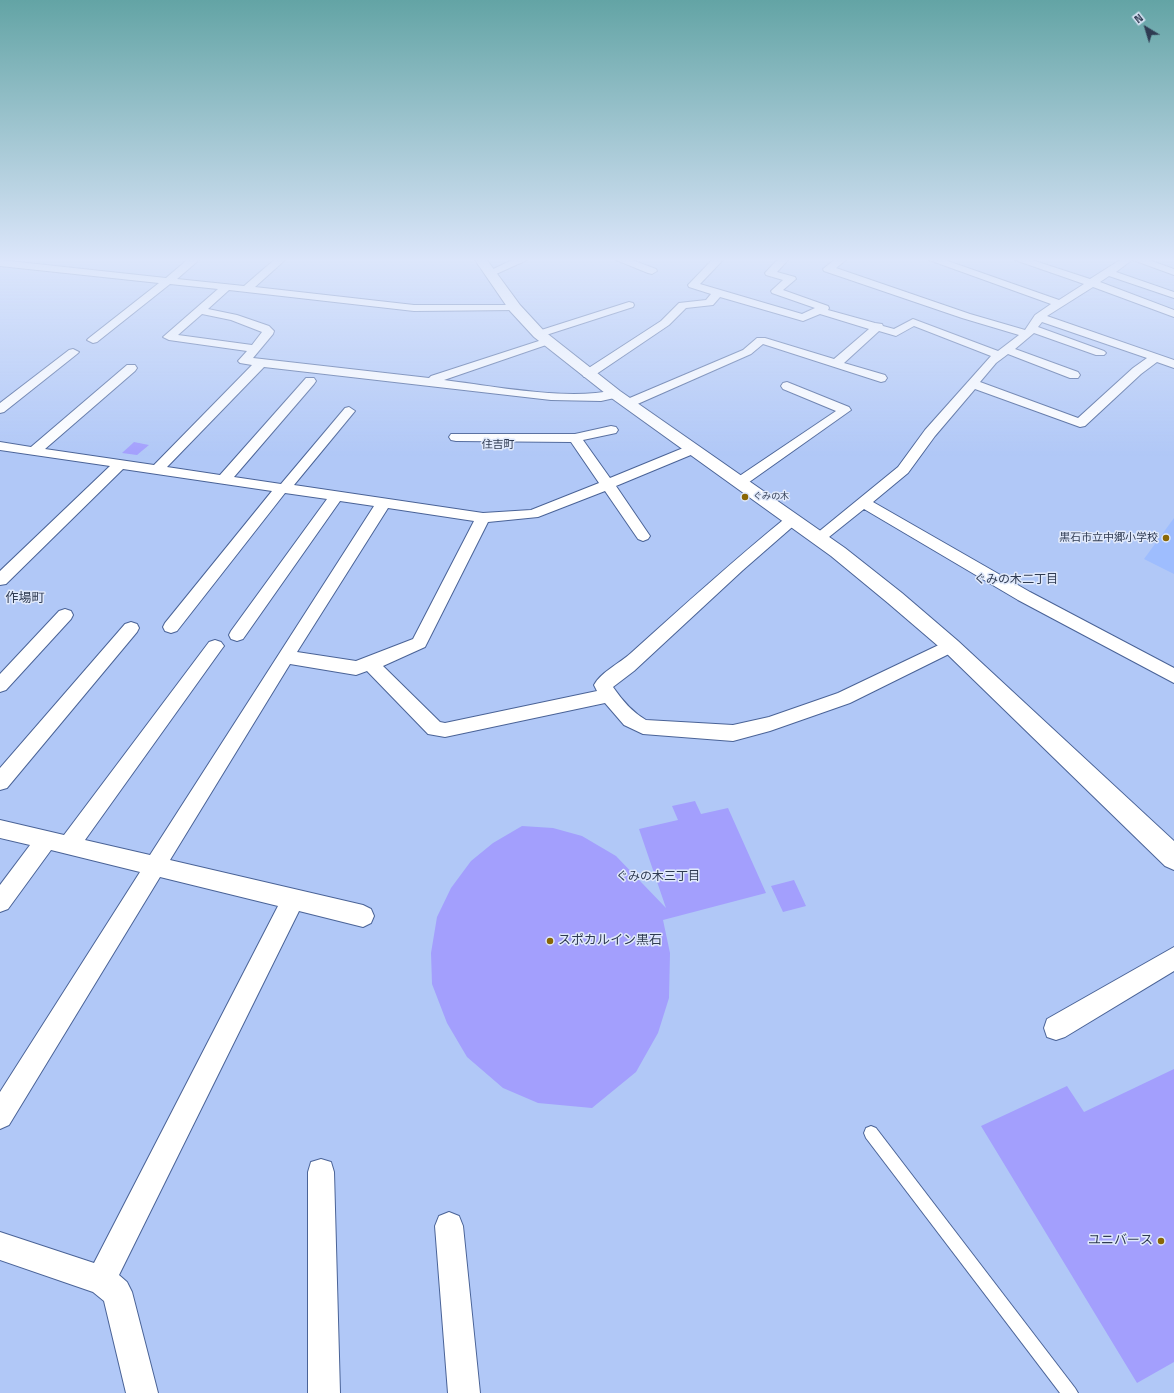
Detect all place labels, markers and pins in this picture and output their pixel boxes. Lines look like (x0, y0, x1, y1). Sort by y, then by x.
marker: ぐみの木 (740, 492, 750, 502)
place label: ぐみの木 (753, 492, 789, 502)
place label: 黒石市立中郷小学校 (1059, 531, 1158, 545)
marker: 黒石市立中郷小学校 (1161, 533, 1171, 543)
place label: スポカルイン黒石 (558, 933, 662, 949)
marker: スポカルイン黒石 (545, 936, 555, 946)
place label: ユニバース (1088, 1233, 1153, 1249)
marker: ユニバース (1156, 1236, 1166, 1246)

